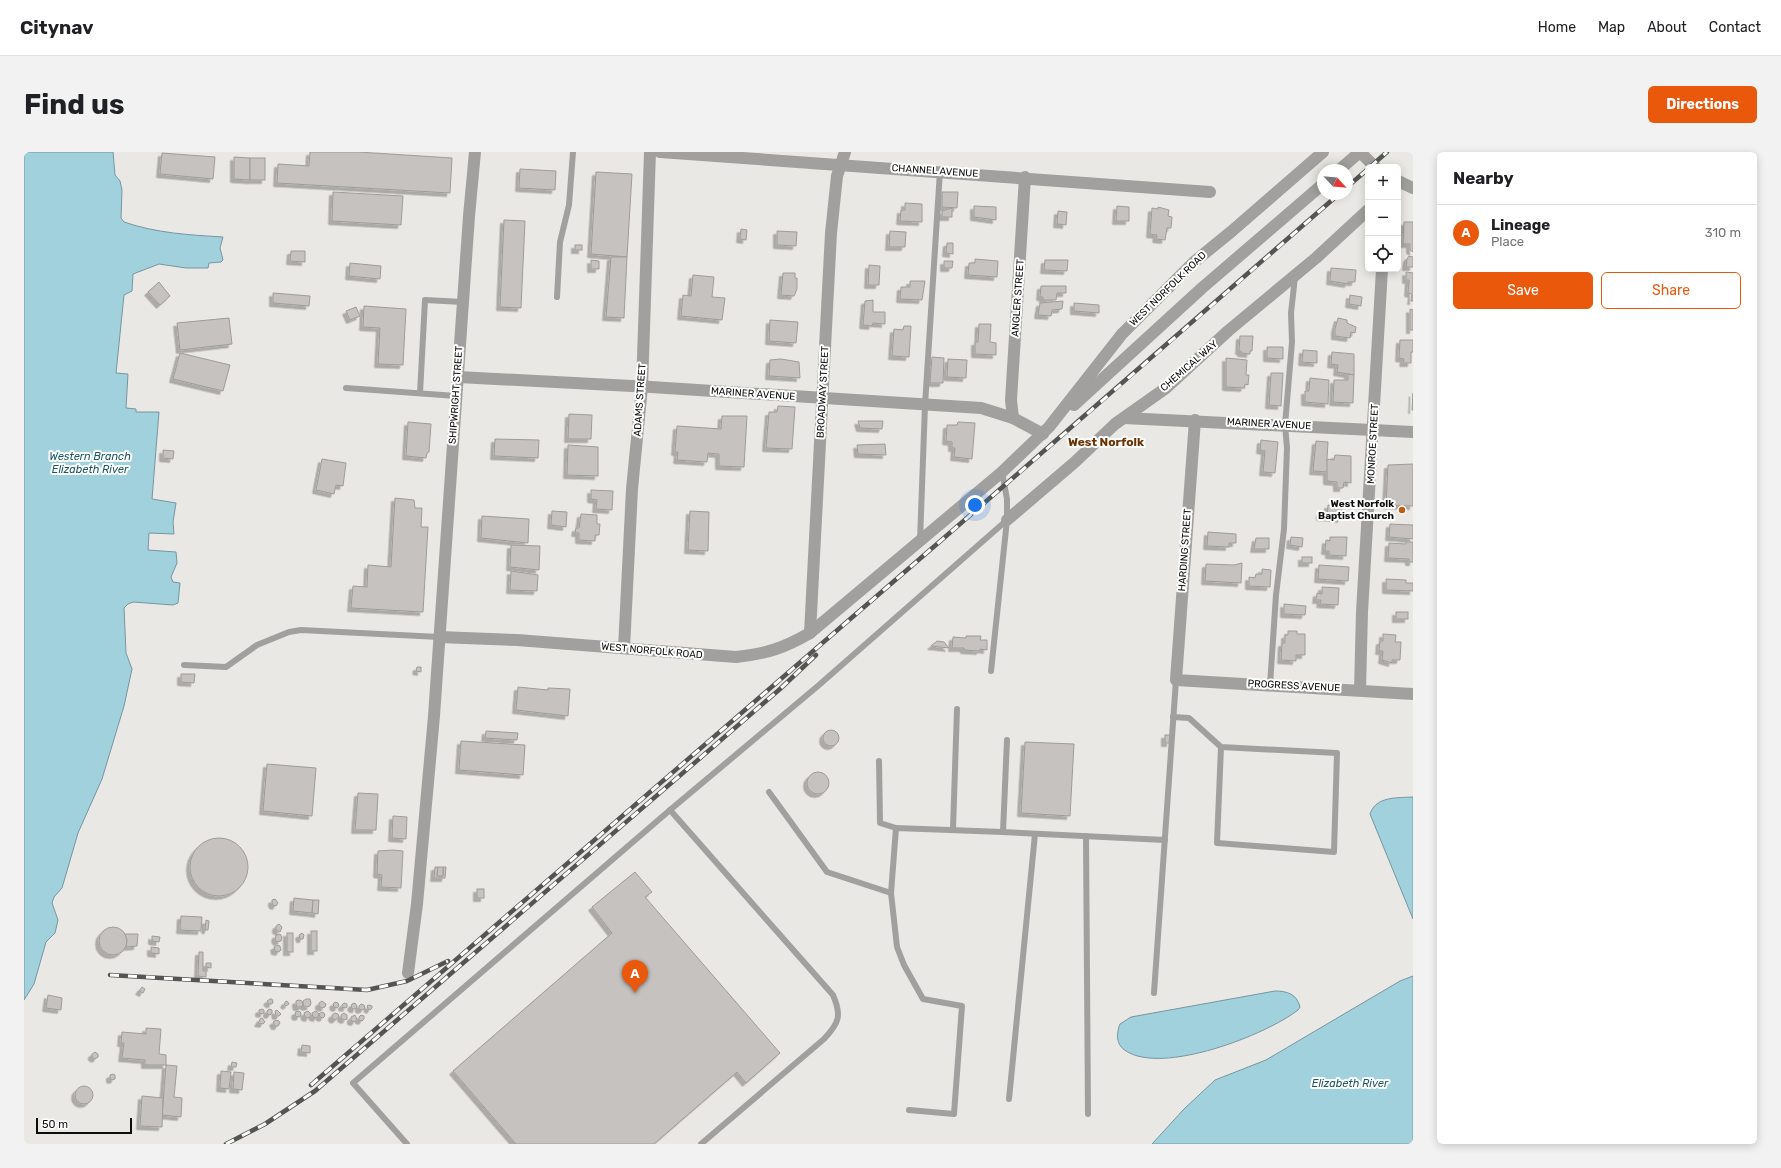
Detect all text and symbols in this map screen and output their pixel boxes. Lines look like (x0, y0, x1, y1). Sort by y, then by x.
text: Citynav (20, 16, 93, 39)
text: Home (1538, 19, 1576, 36)
text: Map (1598, 19, 1625, 36)
text: About (1647, 19, 1687, 36)
text: Contact (1709, 19, 1761, 36)
button: Directions (1648, 86, 1757, 123)
text: Find us (24, 88, 124, 121)
street label: CHANNEL AVENUE (891, 162, 979, 180)
north arrow (1317, 164, 1353, 200)
map controls (1365, 164, 1401, 272)
button: + (1365, 164, 1401, 200)
text: Nearby (1453, 168, 1514, 188)
button: − (1365, 200, 1401, 236)
text: Lineage (1491, 216, 1550, 234)
text: A (1461, 225, 1471, 240)
text: 310 m (1705, 225, 1741, 240)
text: Place (1491, 234, 1524, 249)
button: locate (1365, 236, 1401, 272)
street label: WEST NORFOLK ROAD (1127, 249, 1209, 329)
street label: ANGLER STREET (1009, 259, 1027, 337)
button: Save (1453, 272, 1593, 309)
button: Share (1601, 272, 1741, 309)
street label: CHEMICAL WAY (1158, 338, 1220, 394)
street label: SHIPWRIGHT STREET (447, 345, 465, 444)
street label: BROADWAY STREET (815, 345, 831, 438)
street label: ADAMS STREET (631, 363, 649, 437)
street label: MARINER AVENUE (710, 385, 796, 403)
street label: MONROE STREET (1365, 404, 1381, 484)
street label: MARINER AVENUE (1226, 416, 1312, 432)
district label: West Norfolk (1068, 435, 1144, 449)
water label: Western Branch Elizabeth River (49, 450, 131, 476)
your location (965, 495, 985, 515)
place label: West Norfolk Baptist Church (1318, 498, 1394, 522)
marker: West Norfolk Baptist Church (1397, 505, 1407, 515)
street label: HARDING STREET (1176, 508, 1194, 592)
street label: WEST NORFOLK ROAD (601, 641, 703, 661)
street label: PROGRESS AVENUE (1247, 678, 1341, 694)
pin: A (622, 960, 648, 993)
water label: Elizabeth River (1312, 1077, 1389, 1090)
scale bar (36, 1116, 132, 1135)
text: 50 m (42, 1118, 68, 1131)

